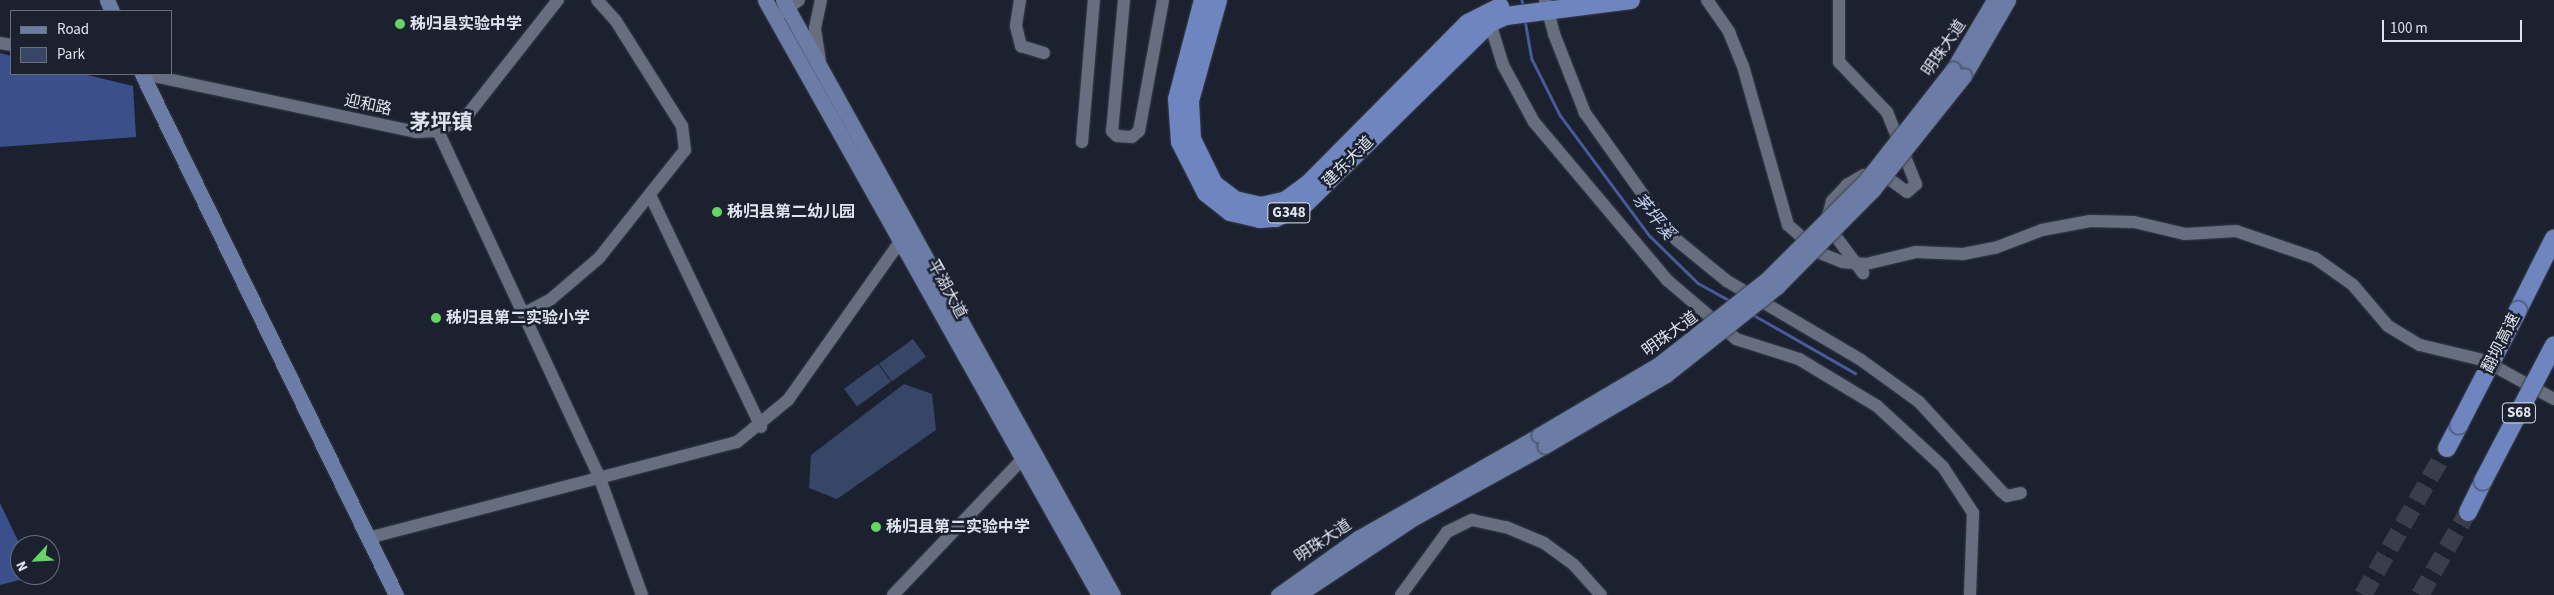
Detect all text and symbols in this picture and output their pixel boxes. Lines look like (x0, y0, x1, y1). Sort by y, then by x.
legend (10, 10, 172, 75)
scale bar (2384, 10, 2524, 42)
place label: 秭归县实验中学 (410, 14, 522, 34)
street label: 明珠大道 (1918, 16, 1970, 80)
marker: 秭归县实验中学 (394, 18, 406, 30)
text: 100 m (2390, 18, 2428, 39)
text: Road (57, 19, 89, 40)
text: Park (57, 44, 85, 65)
street label: 迎和路 (343, 91, 393, 119)
district label: 茅坪镇 (410, 109, 472, 135)
street label: 建东大道 (1319, 133, 1377, 191)
water label: 茅坪溪 (1627, 189, 1679, 245)
road number: G348 (1266, 200, 1312, 226)
place label: 秭归县第二幼儿园 (727, 202, 855, 222)
marker: 秭归县第二幼儿园 (711, 206, 723, 218)
street label: 平湖大道 (923, 256, 971, 322)
street label: 明珠大道 (1638, 307, 1702, 361)
place label: 秭归县第二实验小学 (446, 308, 590, 328)
street label: 翻坝高速 (2478, 310, 2524, 376)
marker: 秭归县第二实验小学 (430, 312, 442, 324)
road number: S68 (2502, 400, 2536, 426)
street label: 明珠大道 (1291, 515, 1355, 567)
place label: 秭归县第二实验中学 (886, 517, 1030, 537)
marker: 秭归县第二实验中学 (870, 521, 882, 533)
north arrow (10, 535, 60, 585)
text: N (11, 557, 33, 574)

